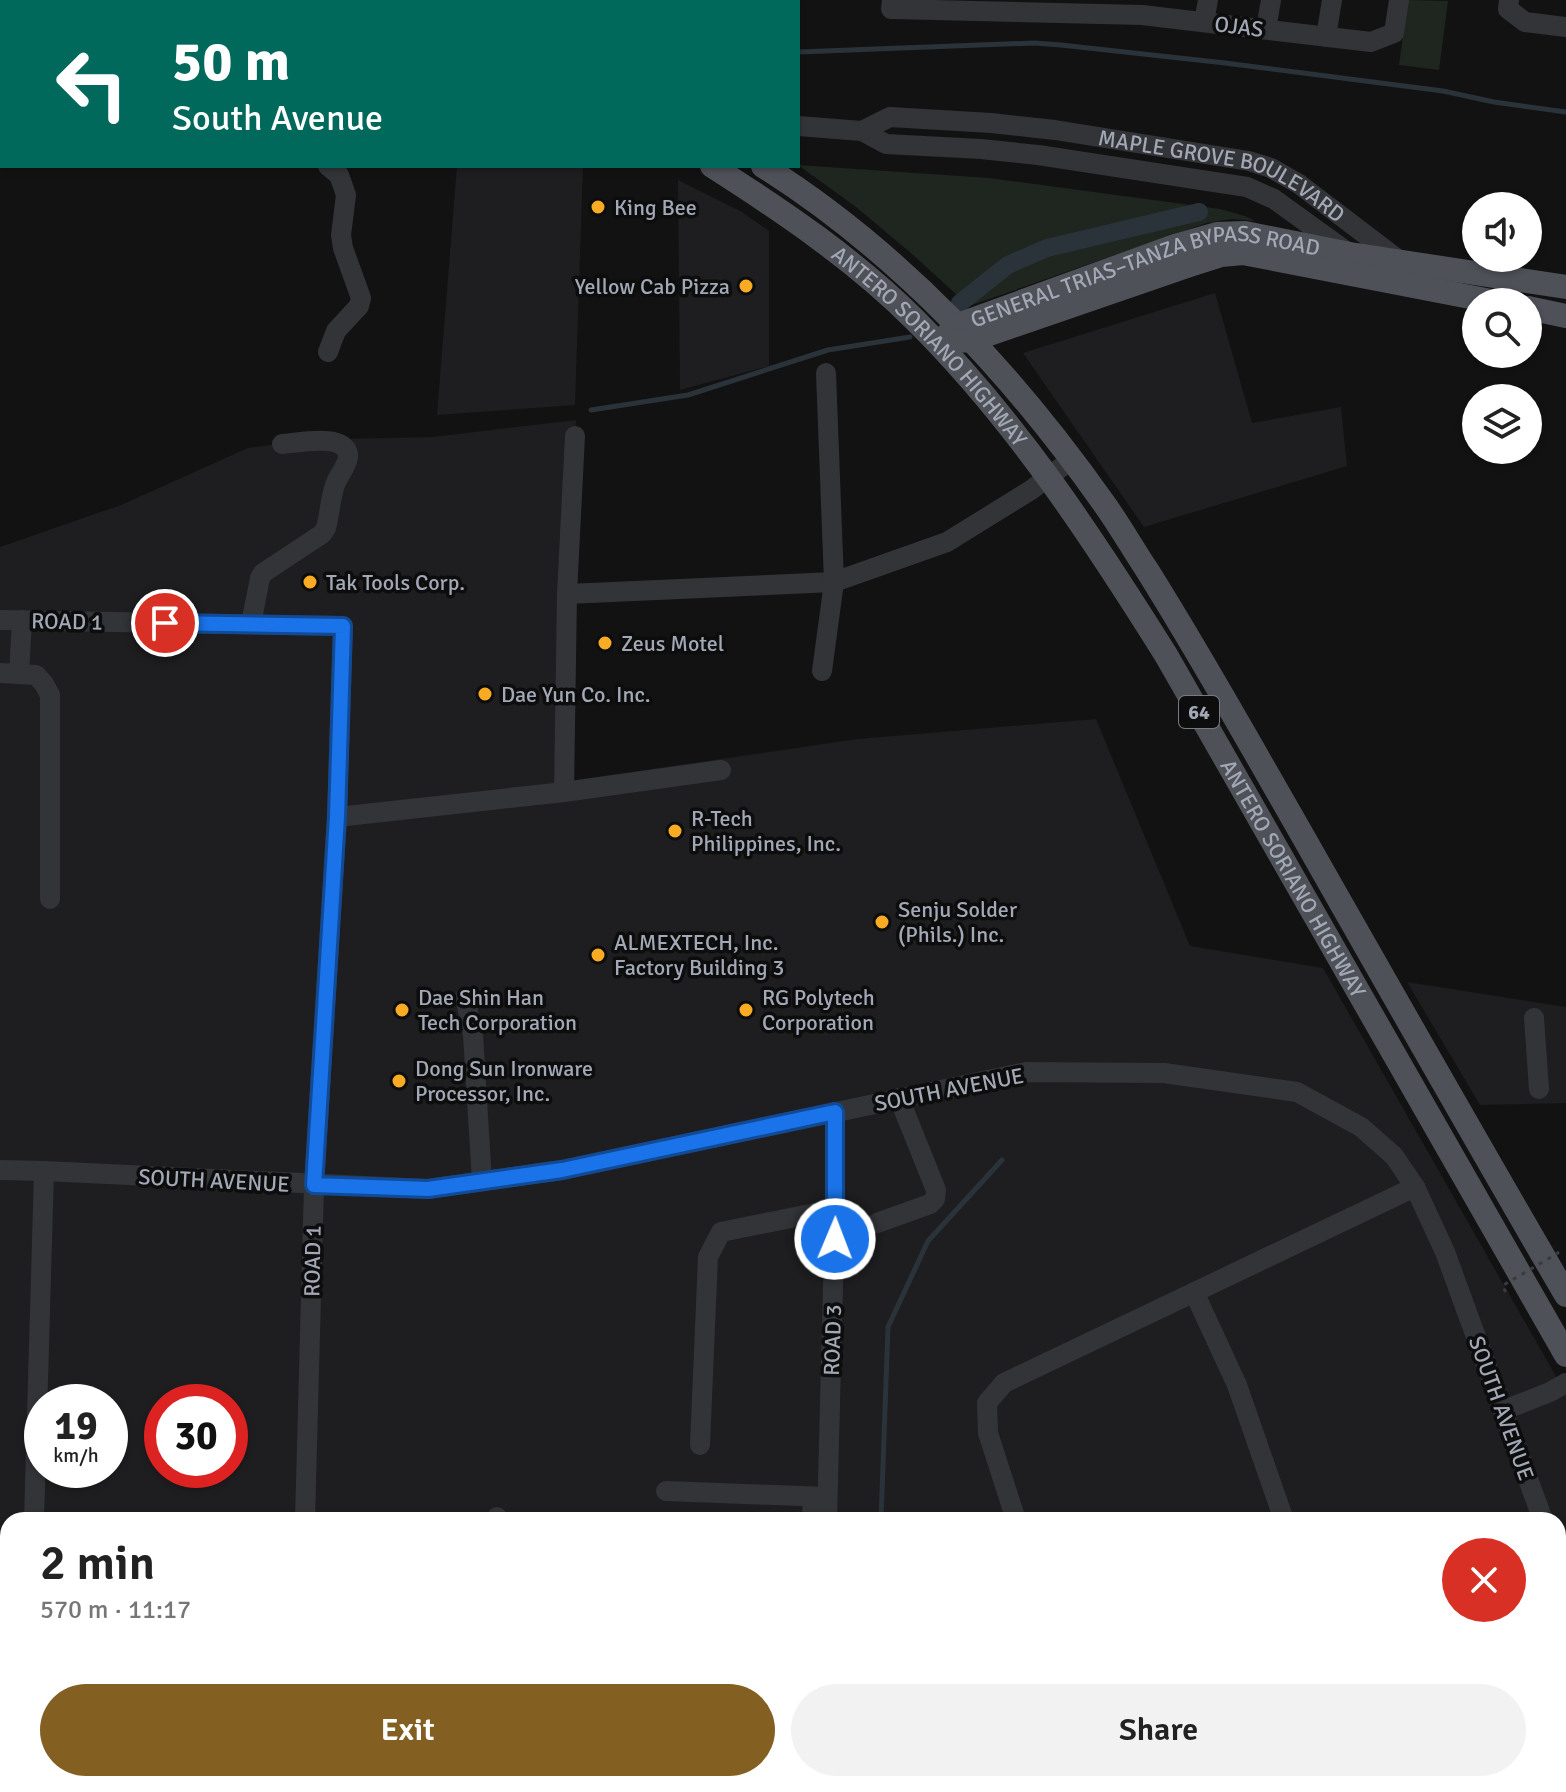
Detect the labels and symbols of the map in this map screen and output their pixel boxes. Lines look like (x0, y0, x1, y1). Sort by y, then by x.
street label: OJAS (1213, 10, 1265, 43)
street label: MAPLE GROVE BOULEVARD (1096, 124, 1350, 228)
place label: King Bee (614, 194, 697, 221)
marker: King Bee (589, 198, 607, 216)
street label: GENERAL TRIAS–TANZA BYPASS ROAD (967, 220, 1322, 333)
street label: ANTERO SORIANO HIGHWAY (826, 240, 1033, 452)
place label: Yellow Cab Pizza (575, 273, 730, 300)
marker: Yellow Cab Pizza (737, 277, 755, 295)
place label: Tak Tools Corp. (326, 569, 465, 596)
marker: Tak Tools Corp. (301, 573, 319, 591)
pin (131, 589, 199, 657)
street label: ROAD 1 (31, 607, 103, 636)
place label: Zeus Motel (621, 630, 724, 657)
marker: Zeus Motel (596, 634, 614, 652)
place label: Dae Yun Co. Inc. (501, 681, 651, 708)
marker: Dae Yun Co. Inc. (476, 685, 494, 703)
road number: 64 (1179, 696, 1219, 728)
street label: ANTERO SORIANO HIGHWAY (1214, 755, 1372, 1002)
place label: R-Tech Philippines, Inc. (691, 805, 841, 857)
marker: R-Tech Philippines, Inc. (666, 822, 684, 840)
place label: Senju Solder (Phils.) Inc. (898, 896, 1017, 948)
marker: Senju Solder (Phils.) Inc. (873, 913, 891, 931)
place label: ALMEXTECH, Inc. Factory Building 3 (614, 929, 784, 981)
marker: ALMEXTECH, Inc. Factory Building 3 (589, 946, 607, 964)
place label: Dae Shin Han Tech Corporation (418, 984, 577, 1036)
place label: RG Polytech Corporation (762, 984, 875, 1036)
marker: Dae Shin Han Tech Corporation (393, 1001, 411, 1019)
marker: RG Polytech Corporation (737, 1001, 755, 1019)
place label: Dong Sun Ironware Processor, Inc. (415, 1055, 593, 1107)
street label: SOUTH AVENUE (872, 1062, 1026, 1117)
marker: Dong Sun Ironware Processor, Inc. (390, 1072, 408, 1090)
street label: SOUTH AVENUE (138, 1163, 290, 1198)
position arrow (793, 1197, 877, 1281)
street label: ROAD 1 (298, 1225, 327, 1297)
street label: ROAD 3 (818, 1304, 847, 1376)
street label: SOUTH AVENUE (1463, 1332, 1540, 1484)
speed limit sign: 30 (144, 1384, 248, 1488)

